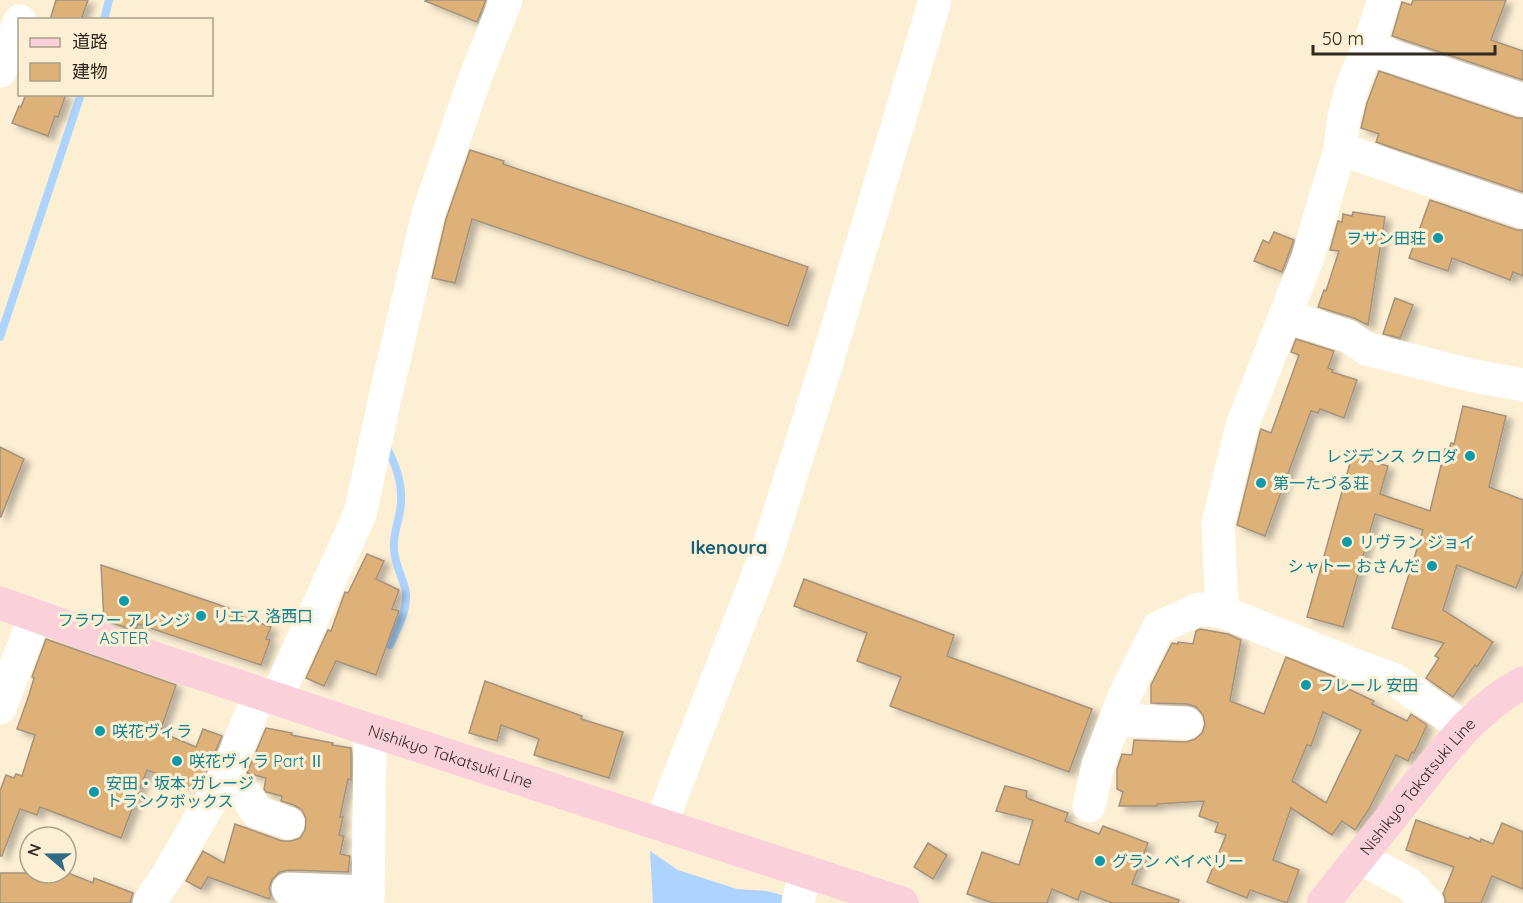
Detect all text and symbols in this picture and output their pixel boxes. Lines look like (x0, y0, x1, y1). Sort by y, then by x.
legend (18, 18, 213, 96)
scale bar (1313, 18, 1494, 56)
text: 50 m (1322, 27, 1364, 50)
text: 道路 (72, 30, 108, 53)
text: 建物 (72, 60, 108, 83)
place label: ヲサン田荘 (1346, 228, 1426, 248)
marker: ヲサン田荘 (1431, 231, 1445, 245)
place label: レジデンス クロダ (1326, 446, 1458, 466)
marker: レジデンス クロダ (1463, 449, 1477, 463)
place label: 第一たづる荘 (1273, 473, 1369, 493)
marker: 第一たづる荘 (1254, 476, 1268, 490)
place label: リヴラン ジョイ (1359, 532, 1475, 552)
marker: リヴラン ジョイ (1340, 535, 1354, 549)
district label: Ikenoura (691, 536, 767, 559)
place label: シャトー おさんだ (1288, 556, 1420, 576)
marker: シャトー おさんだ (1425, 559, 1439, 573)
marker: フラワー アレンジ ASTER (117, 594, 131, 608)
place label: リエス 洛西口 (213, 606, 313, 626)
marker: リエス 洛西口 (194, 609, 208, 623)
place label: フラワー アレンジ ASTER (58, 610, 190, 648)
place label: フレール 安田 (1318, 675, 1418, 695)
marker: フレール 安田 (1299, 678, 1313, 692)
street label: Nishikyo Takatsuki Line (1355, 714, 1480, 859)
street label: Nishikyo Takatsuki Line (366, 720, 535, 792)
place label: 咲花ヴィラ (112, 721, 192, 741)
marker: 咲花ヴィラ (93, 724, 107, 738)
place label: 咲花ヴィラ Part Ⅱ (189, 751, 324, 771)
marker: 咲花ヴィラ Part Ⅱ (170, 754, 184, 768)
place label: 安田・坂本 ガレージ トランクボックス (106, 773, 254, 811)
marker: 安田・坂本 ガレージ トランクボックス (87, 785, 101, 799)
north arrow (18, 825, 78, 885)
text: N (22, 841, 45, 859)
place label: グラン ベイベリー (1112, 851, 1244, 871)
marker: グラン ベイベリー (1093, 854, 1107, 868)

